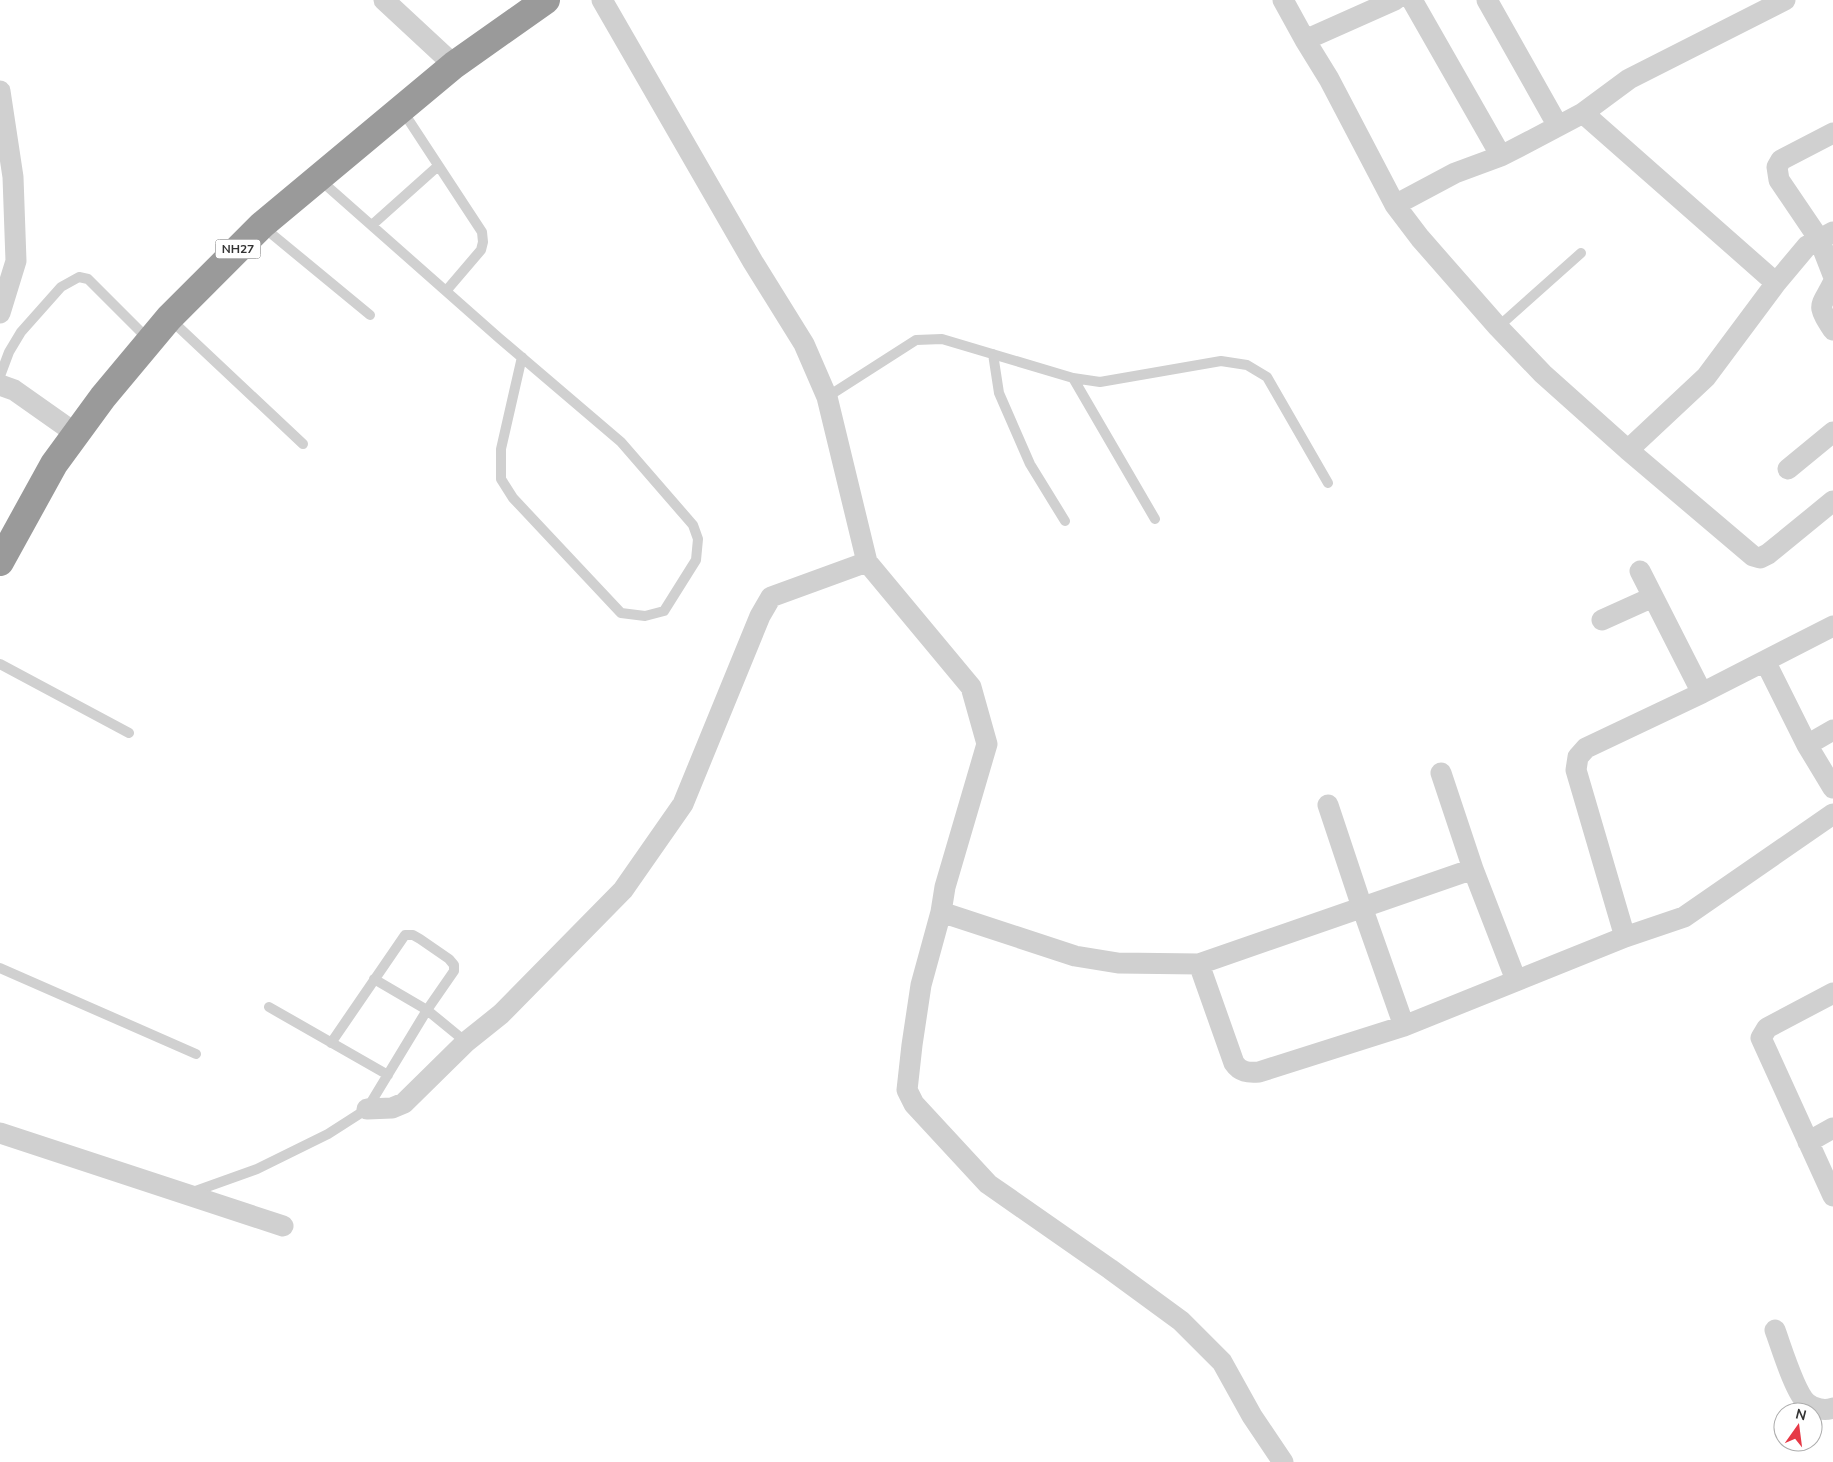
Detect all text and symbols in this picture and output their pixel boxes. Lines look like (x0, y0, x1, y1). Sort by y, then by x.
road number: NH27 (216, 240, 260, 258)
north arrow (1773, 1402, 1823, 1452)
text: N (1794, 1404, 1808, 1425)

